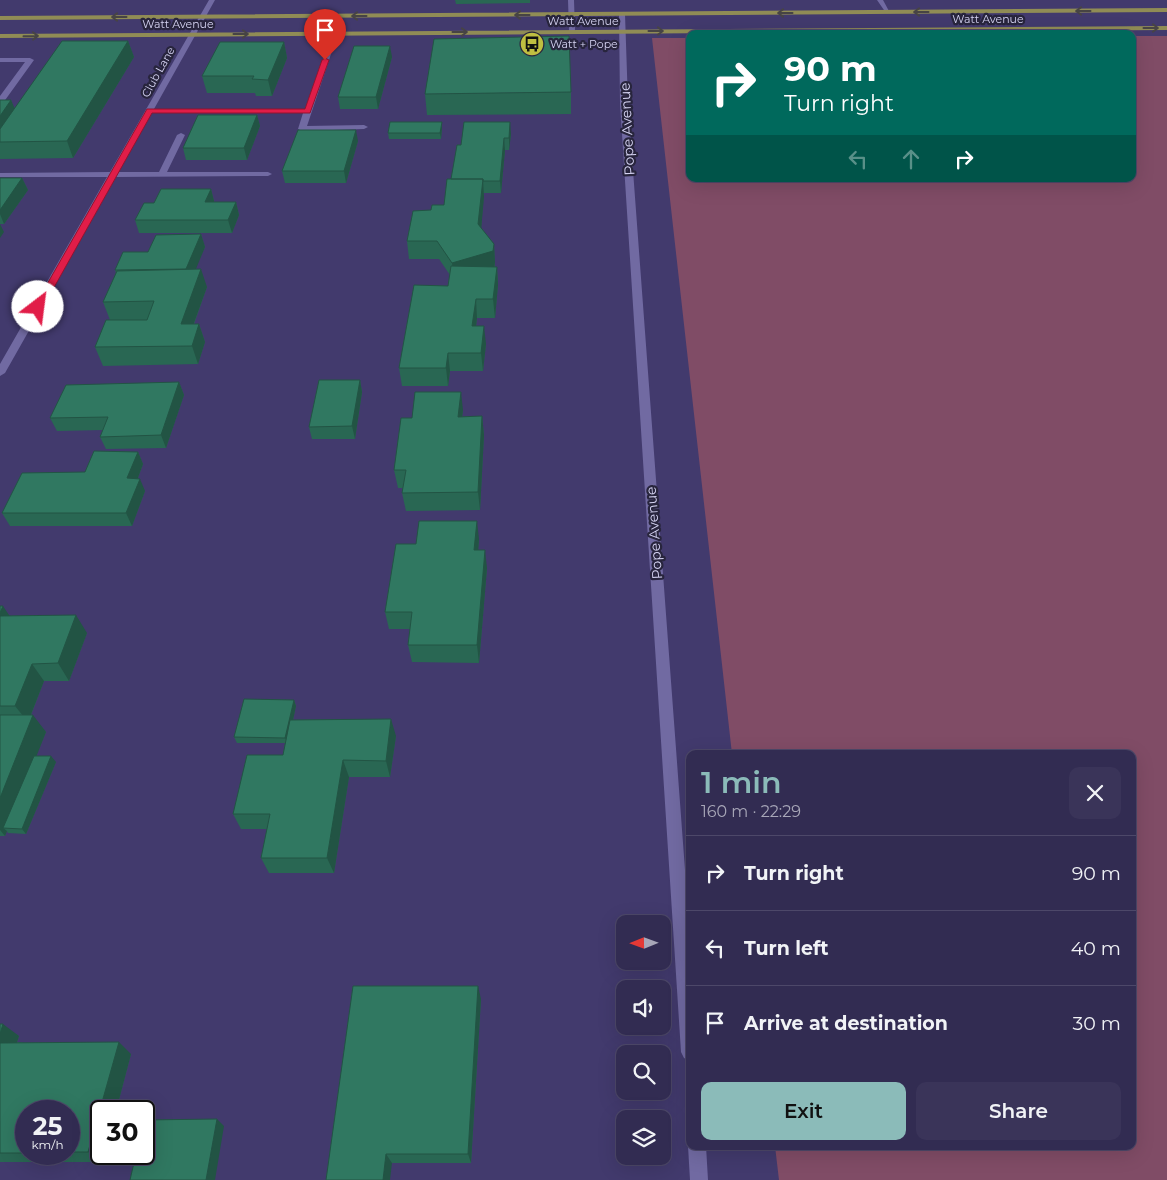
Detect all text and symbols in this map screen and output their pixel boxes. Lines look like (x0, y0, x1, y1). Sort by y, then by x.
one-way arrow (1076, 6, 1092, 16)
one-way arrow (913, 7, 930, 17)
one-way arrow (778, 8, 794, 18)
pin (304, 9, 346, 60)
one-way arrow (514, 10, 530, 20)
one-way arrow (352, 11, 368, 21)
one-way arrow (111, 12, 127, 22)
street label: Watt Avenue (952, 12, 1024, 26)
street label: Watt Avenue (547, 14, 619, 28)
icon: arrive (311, 16, 339, 44)
street label: Watt Avenue (142, 17, 214, 31)
one-way arrow (1142, 23, 1158, 33)
one-way arrow (647, 26, 663, 36)
one-way arrow (452, 27, 468, 37)
one-way arrow (232, 29, 249, 39)
one-way arrow (22, 31, 38, 40)
bus stop icon: Watt + Pope (519, 31, 545, 57)
place label: Watt + Pope (550, 37, 618, 51)
street label: Club Lane (138, 44, 178, 100)
text: 90 m (784, 47, 877, 90)
icon: right (701, 50, 766, 115)
street label: Pope Avenue (616, 82, 638, 176)
text: Turn right (784, 90, 894, 117)
icon: left (844, 145, 872, 173)
icon: ahead (897, 145, 925, 173)
icon: right (950, 145, 978, 173)
position arrow (11.0, 280, 63.0, 332)
street label: Pope Avenue (642, 486, 666, 580)
text: 1 min (701, 764, 782, 801)
button: close (1069, 767, 1121, 819)
text: 160 m · 22:29 (701, 802, 801, 821)
icon: right (701, 859, 729, 887)
text: Turn right (744, 862, 844, 885)
text: 90 m (1072, 862, 1121, 885)
north arrow (616, 915, 671, 970)
map controls (616, 915, 671, 1165)
icon: left (701, 934, 729, 962)
text: Turn left (744, 937, 829, 960)
text: 40 m (1071, 937, 1121, 960)
button: sound (616, 980, 671, 1035)
icon: arrive (701, 1009, 729, 1037)
text: Arrive at destination (744, 1012, 948, 1035)
text: 30 m (1073, 1012, 1121, 1035)
button: search (616, 1045, 671, 1100)
button: Exit (701, 1082, 906, 1140)
button: Share (916, 1082, 1121, 1140)
speed limit sign: 30 (90, 1100, 155, 1165)
button: layers (616, 1110, 671, 1165)
text: 25 (33, 1111, 62, 1141)
text: km/h (31, 1137, 64, 1152)

